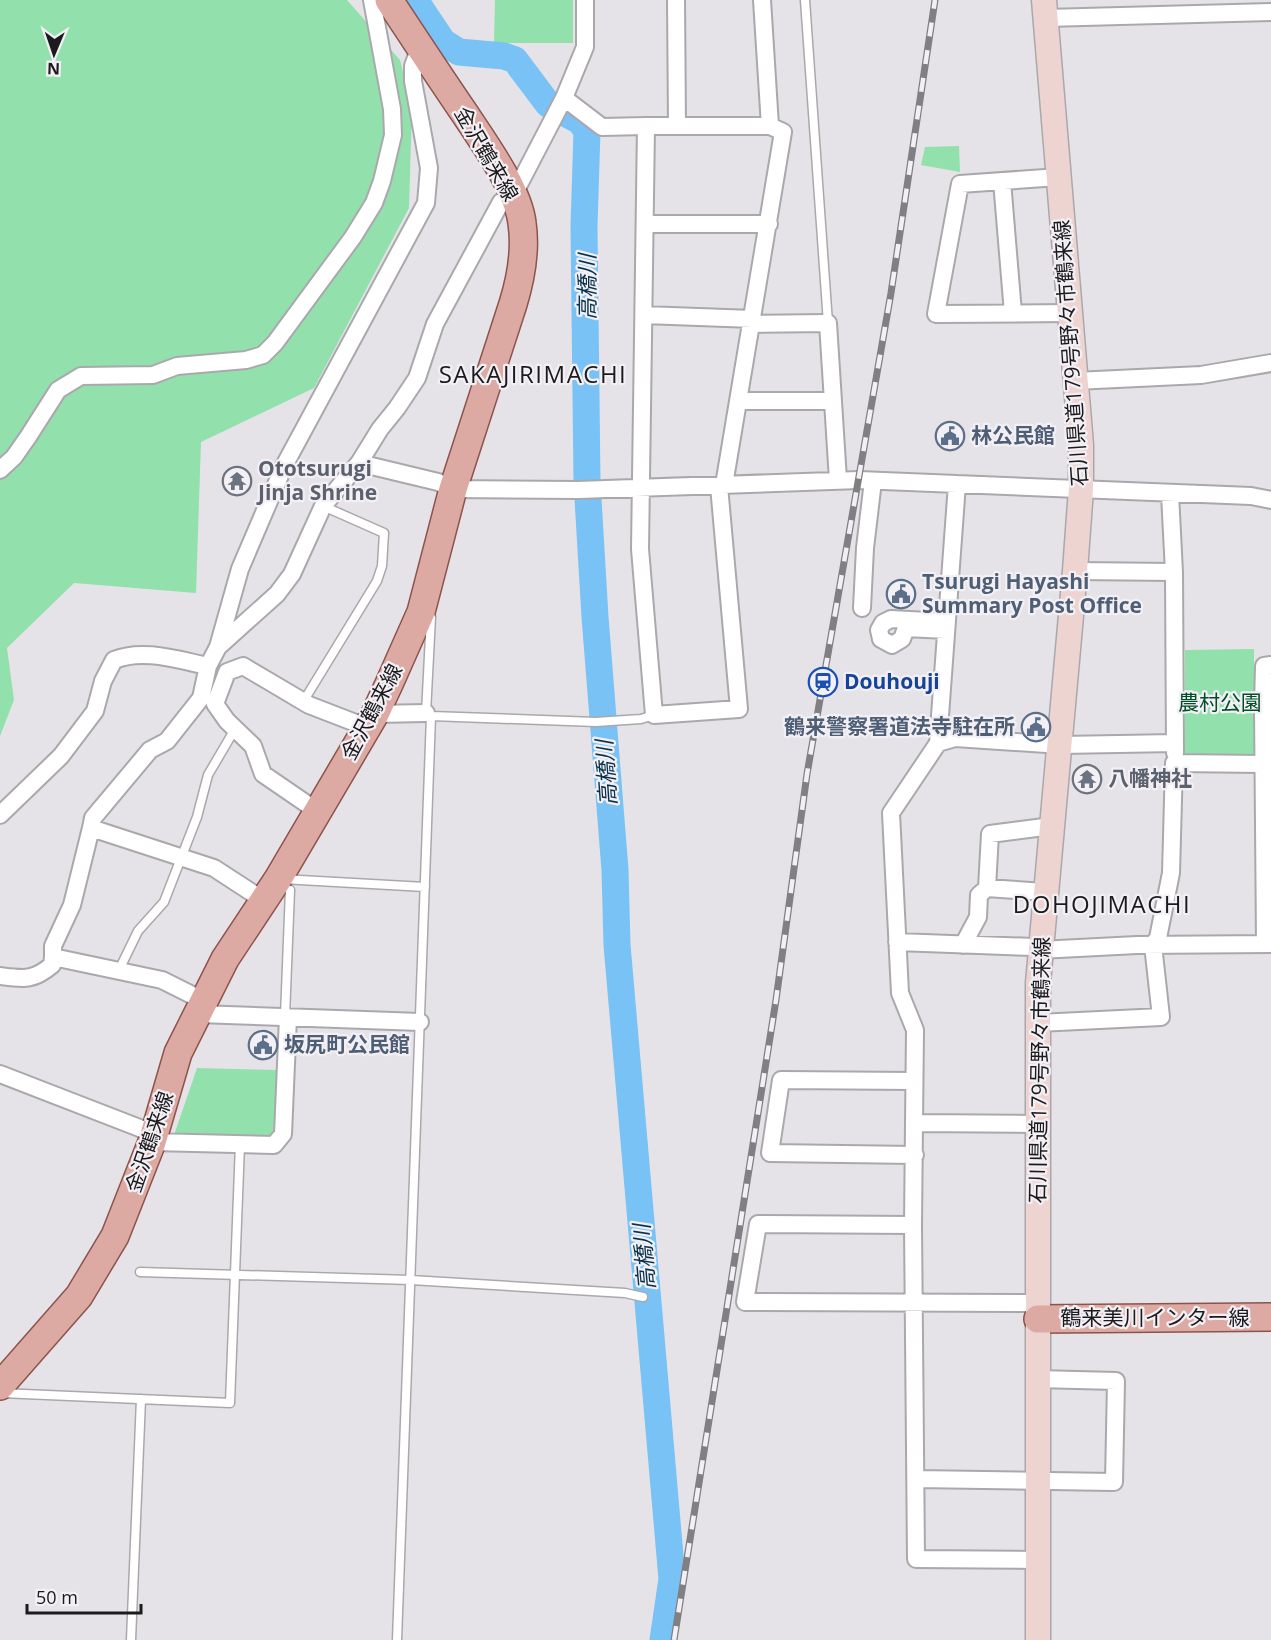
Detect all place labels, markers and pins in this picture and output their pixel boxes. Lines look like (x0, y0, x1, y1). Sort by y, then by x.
public building icon: 林公民館 (934, 420, 966, 452)
place label: 林公民館 (971, 421, 1055, 449)
place label: Ototsurugi Jinja Shrine (256, 454, 377, 506)
temple icon: Ototsurugi Jinja Shrine (221, 465, 253, 497)
place label: Tsurugi Hayashi Summary Post Office (922, 567, 1142, 619)
public building icon: Tsurugi Hayashi Summary Post Office (885, 578, 917, 610)
station icon: Douhouji (807, 666, 839, 698)
place label: Douhouji (844, 667, 940, 695)
public building icon: 鶴来警察署道法寺駐在所 (1020, 711, 1052, 743)
place label: 鶴来警察署道法寺駐在所 (784, 712, 1015, 740)
temple icon: 八幡神社 (1071, 763, 1103, 795)
place label: 八幡神社 (1108, 764, 1192, 792)
public building icon: 坂尻町公民館 (247, 1029, 279, 1061)
place label: 坂尻町公民館 (284, 1030, 410, 1058)

